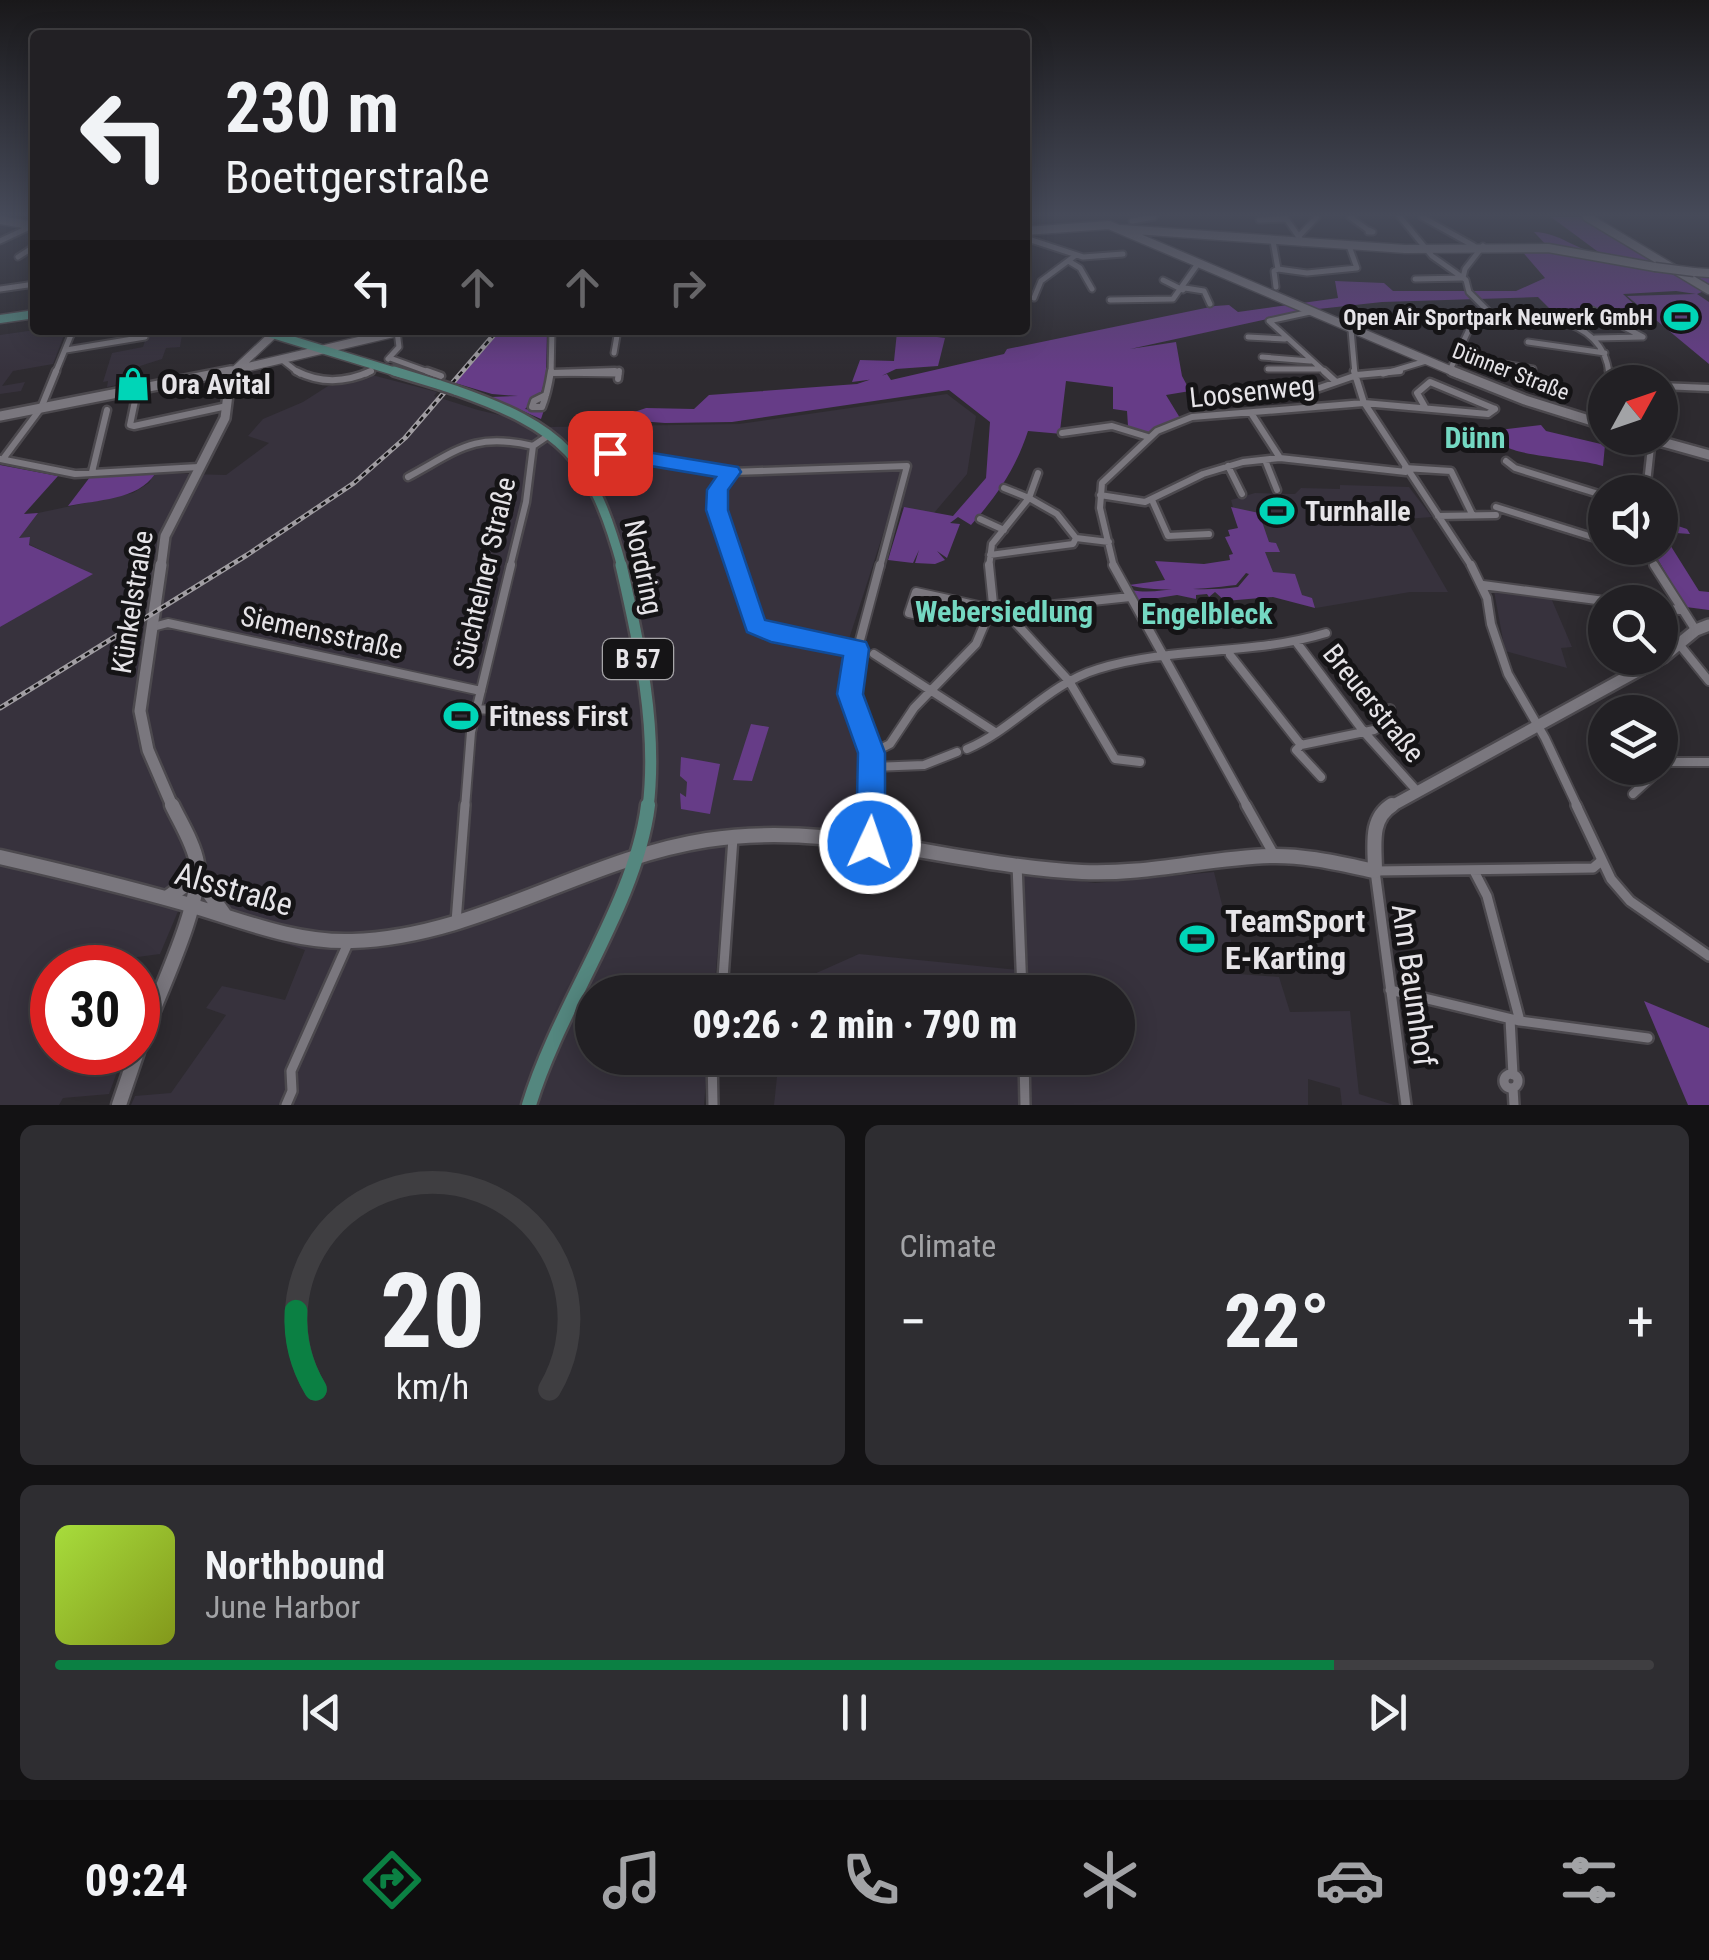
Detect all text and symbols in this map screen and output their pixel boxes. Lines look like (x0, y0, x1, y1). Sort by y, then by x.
text: 230 m (225, 67, 399, 149)
icon: left (60, 70, 190, 200)
text: Boettgerstraße (225, 151, 490, 204)
icon: left (345, 260, 400, 315)
icon: ahead (450, 260, 505, 315)
icon: ahead (555, 260, 610, 315)
icon: right (660, 260, 715, 315)
sports icon: Open Air Sportpark Neuwerk GmbH (1662, 298, 1700, 336)
place label: Open Air Sportpark Neuwerk GmbH (1343, 305, 1653, 330)
street label: Dünner Straße (1449, 338, 1573, 405)
shop icon: Ora Avital (114, 365, 152, 403)
north arrow (1588, 365, 1678, 455)
map controls (1588, 365, 1678, 785)
place label: Ora Avital (161, 368, 271, 401)
street label: Loosenweg (1188, 369, 1316, 414)
pin (568, 411, 653, 496)
district label: Dünn (1444, 420, 1506, 455)
icon: arrive (583, 426, 638, 481)
street label: Süchtelner Straße (446, 474, 523, 672)
button: sound (1588, 475, 1678, 565)
sports icon: Turnhalle (1258, 492, 1296, 530)
place label: Turnhalle (1305, 495, 1411, 528)
street label: Nordring (617, 517, 670, 617)
street label: Künkelstraße (105, 528, 160, 676)
button: search (1588, 585, 1678, 675)
district label: Webersiedlung (915, 594, 1093, 629)
district label: Engelbleck (1141, 596, 1273, 631)
street label: Siemensstraße (238, 599, 406, 666)
street label: Breuerstraße (1316, 638, 1431, 769)
road number: B 57 (603, 639, 673, 679)
button: layers (1588, 695, 1678, 785)
sports icon: Fitness First (442, 697, 480, 735)
place label: Fitness First (489, 700, 628, 733)
position arrow (818, 791, 922, 895)
street label: Alsstraße (171, 854, 297, 924)
street label: Am Baumhof (1384, 901, 1444, 1069)
place label: TeamSport E-Karting (1225, 902, 1365, 977)
sports icon: TeamSport E-Karting (1178, 920, 1216, 958)
speed limit sign: 30 (30, 945, 160, 1075)
text: 09:26 · 2 min · 790 m (693, 1003, 1017, 1047)
text: Climate (900, 1227, 996, 1265)
text: 20 (380, 1251, 485, 1372)
text: 22° (1224, 1277, 1330, 1365)
text: − (900, 1290, 927, 1354)
text: + (1627, 1290, 1654, 1354)
text: km/h (395, 1366, 469, 1408)
text: Northbound (205, 1544, 385, 1588)
text: June Harbor (205, 1588, 360, 1626)
icon: previous (294, 1685, 349, 1740)
icon: pause (827, 1685, 882, 1740)
icon: next (1360, 1685, 1415, 1740)
icon: directions (357, 1845, 427, 1915)
icon: music (597, 1845, 667, 1915)
icon: phone (836, 1845, 906, 1915)
icon: climate (1075, 1845, 1145, 1915)
icon: car (1315, 1845, 1385, 1915)
icon: filters (1554, 1845, 1624, 1915)
text: 09:24 (85, 1854, 188, 1907)

